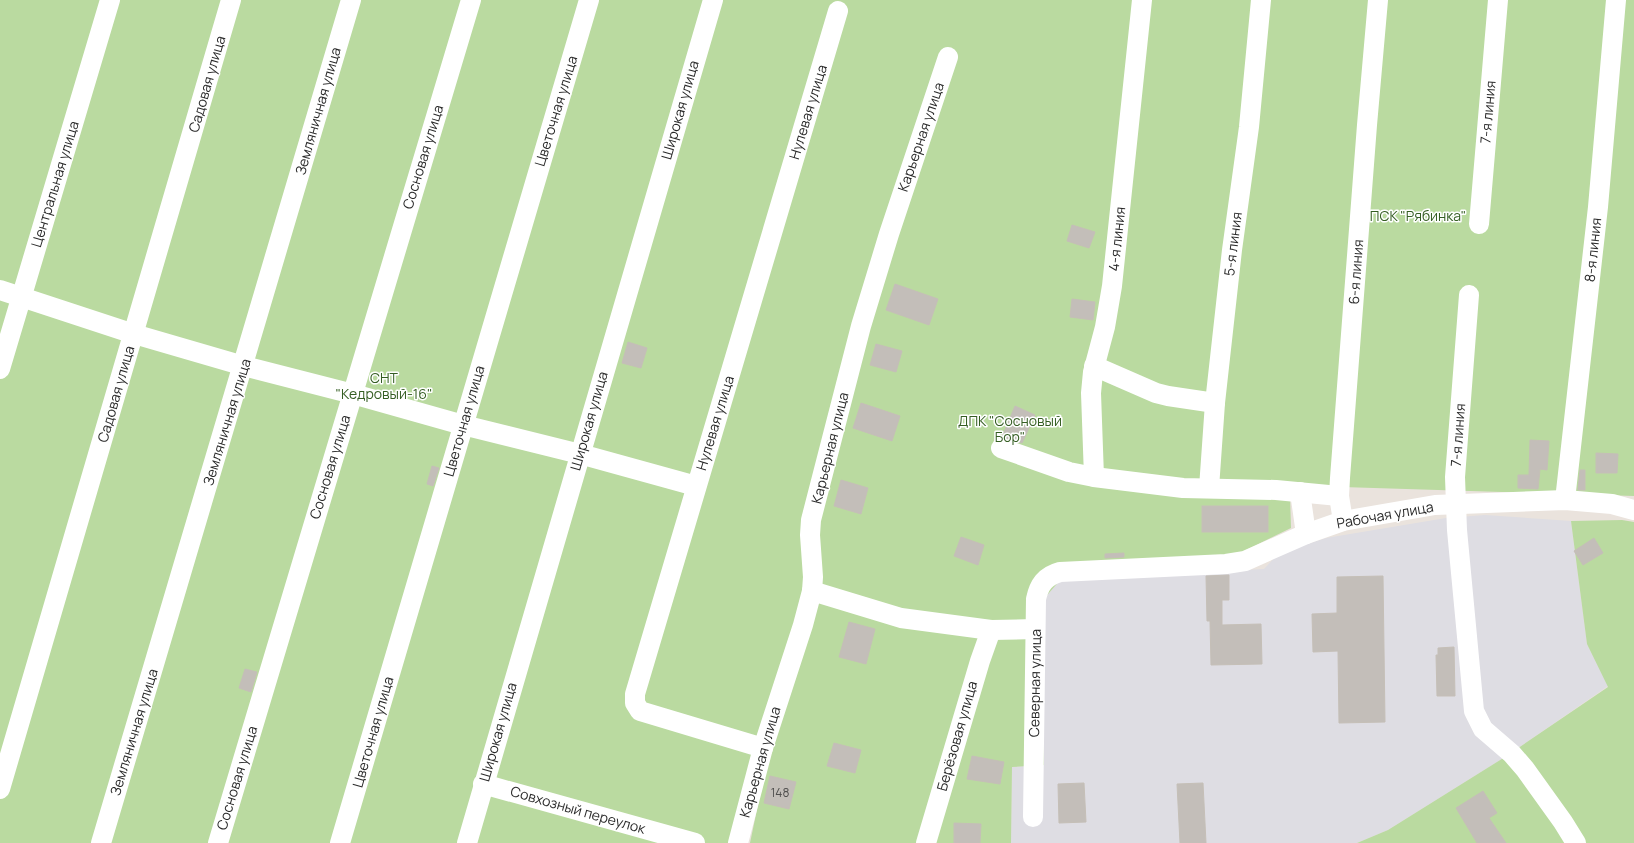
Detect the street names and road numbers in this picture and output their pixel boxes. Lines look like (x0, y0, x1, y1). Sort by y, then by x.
street label: Садовая улица (184, 33, 229, 134)
street label: Земляничная улица (290, 45, 345, 177)
street label: Цветочная улица (530, 53, 581, 168)
street label: Широкая улица (656, 58, 703, 162)
street label: Нулевая улица (784, 62, 831, 162)
street label: Карьерная улица (893, 80, 948, 194)
street label: 7-я линия (1475, 80, 1500, 144)
street label: Сосновая улица (398, 102, 447, 211)
street label: Центральная улица (26, 118, 83, 249)
street label: 4-я линия (1104, 206, 1129, 272)
street label: 5-я линия (1219, 211, 1246, 277)
street label: 8-я линия (1580, 217, 1605, 283)
street label: 6-я линия (1344, 239, 1367, 305)
street label: Садовая улица (93, 343, 138, 444)
street label: Земляничная улица (198, 356, 255, 488)
street label: Цветочная улица (439, 363, 488, 479)
street label: Широкая улица (565, 369, 612, 473)
street label: Нулевая улица (691, 373, 738, 473)
street label: Карьерная улица (806, 390, 853, 506)
street label: 7-я линия (1446, 403, 1469, 467)
street label: Сосновая улица (305, 412, 354, 521)
street label: Рабочая улица (1335, 497, 1435, 532)
street label: Северная улица (1024, 629, 1045, 737)
street label: Земляничная улица (105, 666, 162, 798)
street label: Цветочная улица (348, 674, 397, 790)
street label: Берёзовая улица (932, 679, 981, 793)
street label: Широкая улица (474, 680, 521, 784)
street label: Карьерная улица (735, 704, 784, 819)
street label: Сосновая улица (212, 723, 261, 832)
street label: Совхозный переулок (509, 781, 649, 838)

